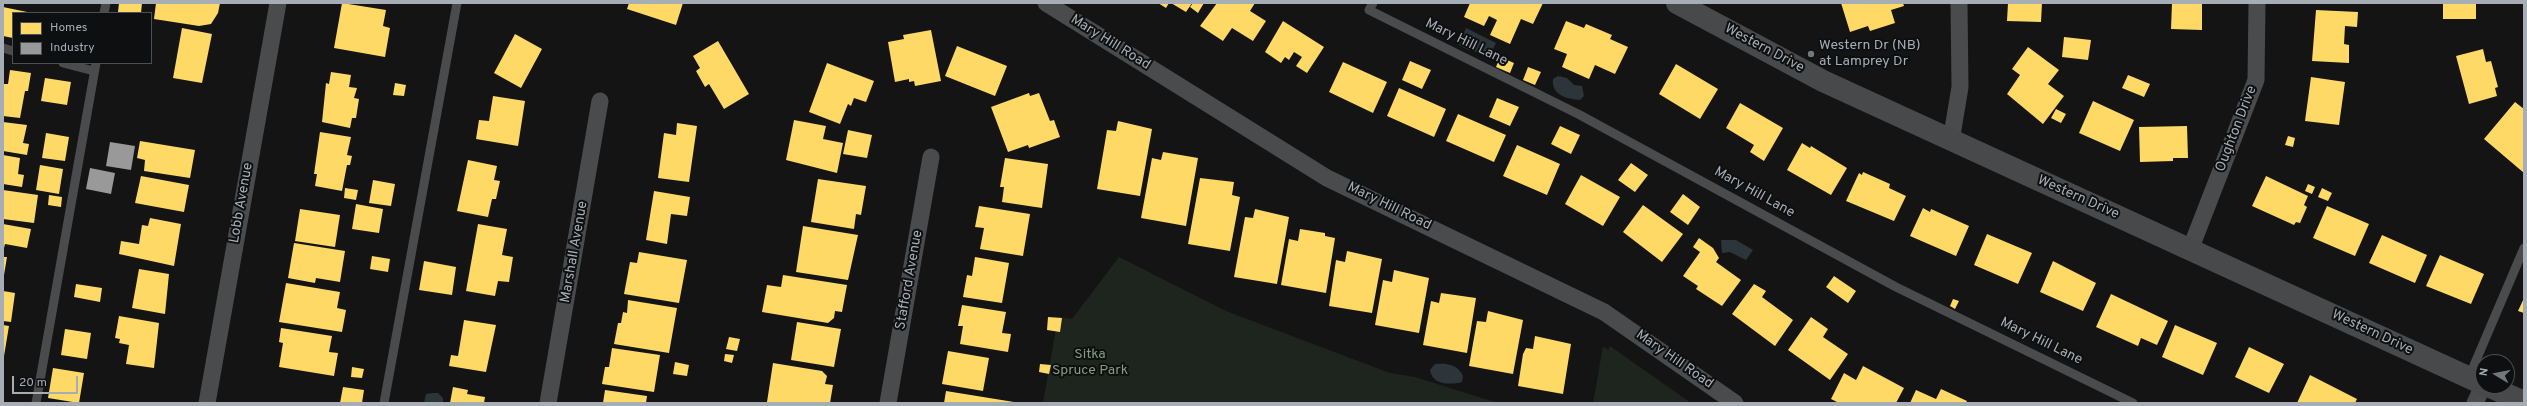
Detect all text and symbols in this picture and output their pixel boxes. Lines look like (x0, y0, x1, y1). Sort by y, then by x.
legend (12, 12, 152, 64)
street label: Mary Hill Road (1067, 12, 1153, 74)
street label: Mary Hill Lane (1422, 16, 1510, 70)
text: Homes (50, 20, 87, 36)
street label: Western Drive (1721, 21, 1807, 77)
place label: Western Dr (NB) at Lamprey Dr (1819, 38, 1921, 70)
text: Industry (50, 40, 95, 56)
marker: Western Dr (NB) at Lamprey Dr (1806, 49, 1816, 59)
street label: Oughton Drive (2213, 84, 2261, 174)
street label: Lobb Avenue (227, 161, 257, 245)
street label: Mary Hill Lane (1711, 164, 1797, 222)
street label: Western Drive (2034, 172, 2122, 224)
street label: Mary Hill Road (1344, 179, 1434, 235)
street label: Marshall Avenue (558, 200, 592, 304)
street label: Stafford Avenue (893, 229, 927, 331)
street label: Western Drive (2329, 307, 2415, 359)
street label: Mary Hill Lane (1997, 315, 2085, 369)
street label: Mary Hill Road (1632, 327, 1716, 393)
park label: Sitka Spruce Park (1052, 347, 1128, 380)
north arrow (2475, 354, 2515, 394)
text: N (2477, 367, 2492, 377)
scale bar (14, 368, 80, 394)
text: 20 m (19, 375, 47, 391)

